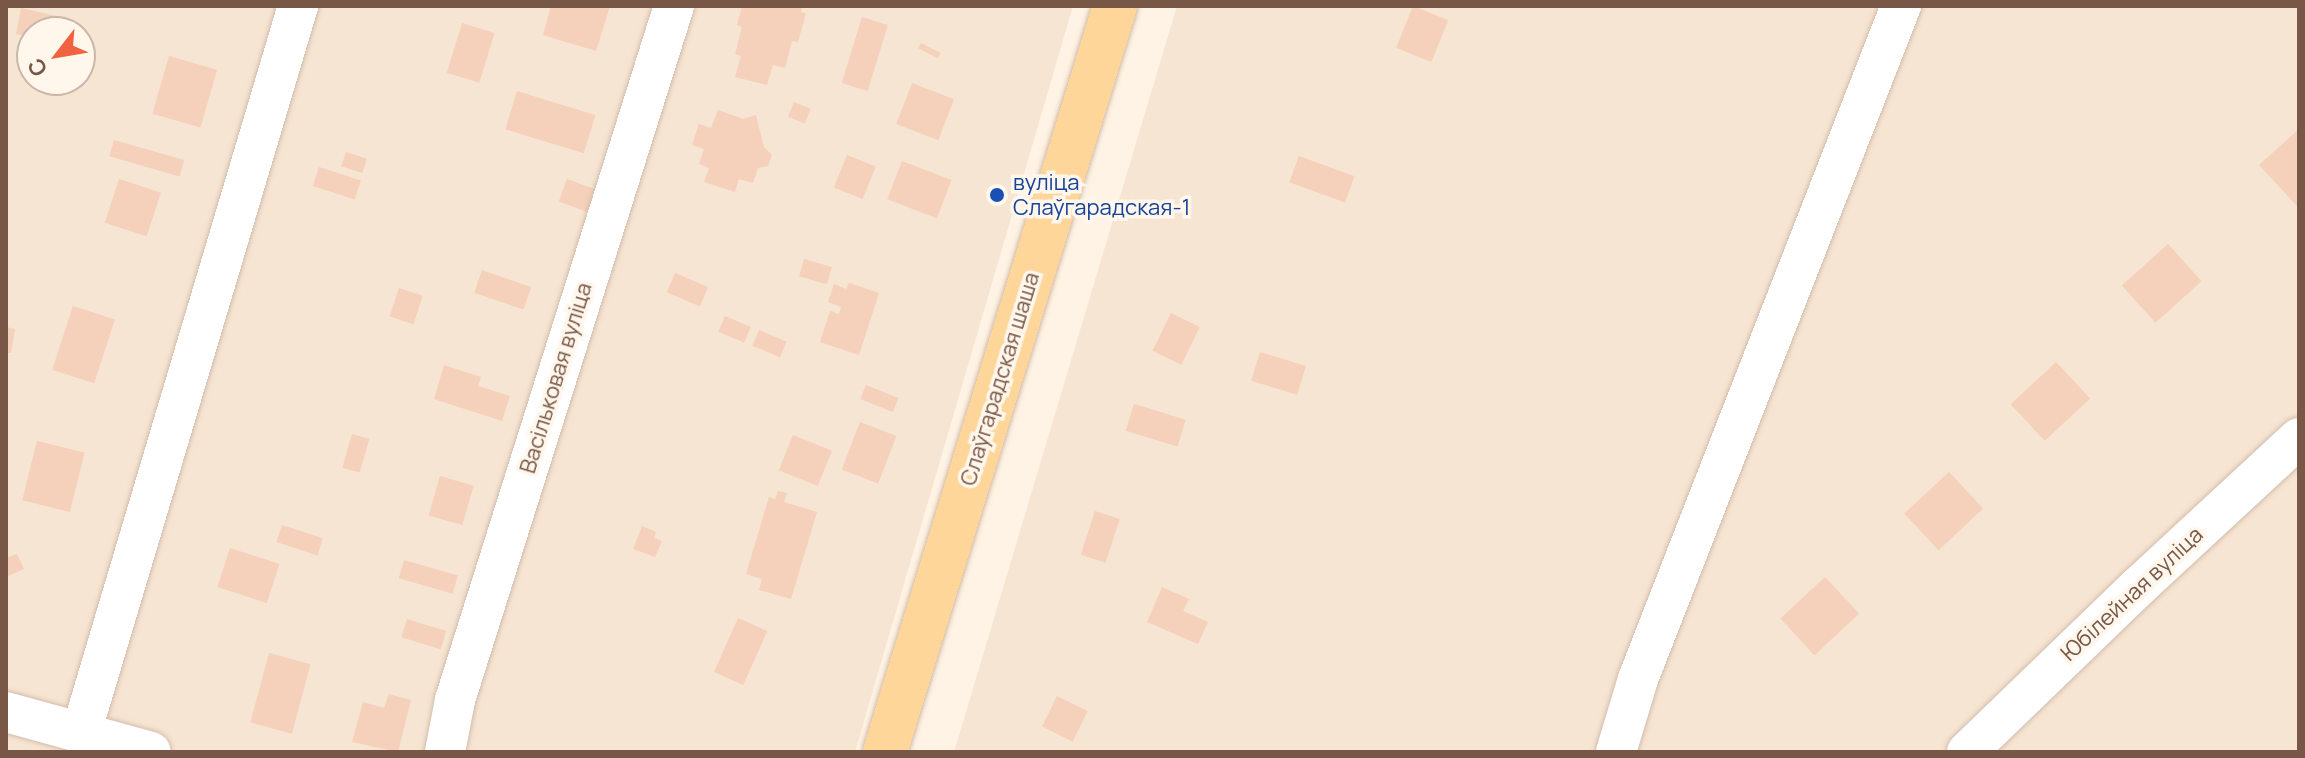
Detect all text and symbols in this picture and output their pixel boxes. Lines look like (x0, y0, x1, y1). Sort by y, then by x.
north arrow (16, 16, 96, 96)
text: С (20, 53, 54, 82)
place label: вуліца Слаўгарадская-1 (1013, 169, 1190, 220)
marker: вуліца Слаўгарадская-1 (988, 186, 1006, 204)
street label: Слаўгарадская шаша (955, 269, 1045, 489)
street label: Васільковая вуліца (514, 280, 598, 476)
street label: Юбілейная вуліца (2056, 521, 2208, 667)

